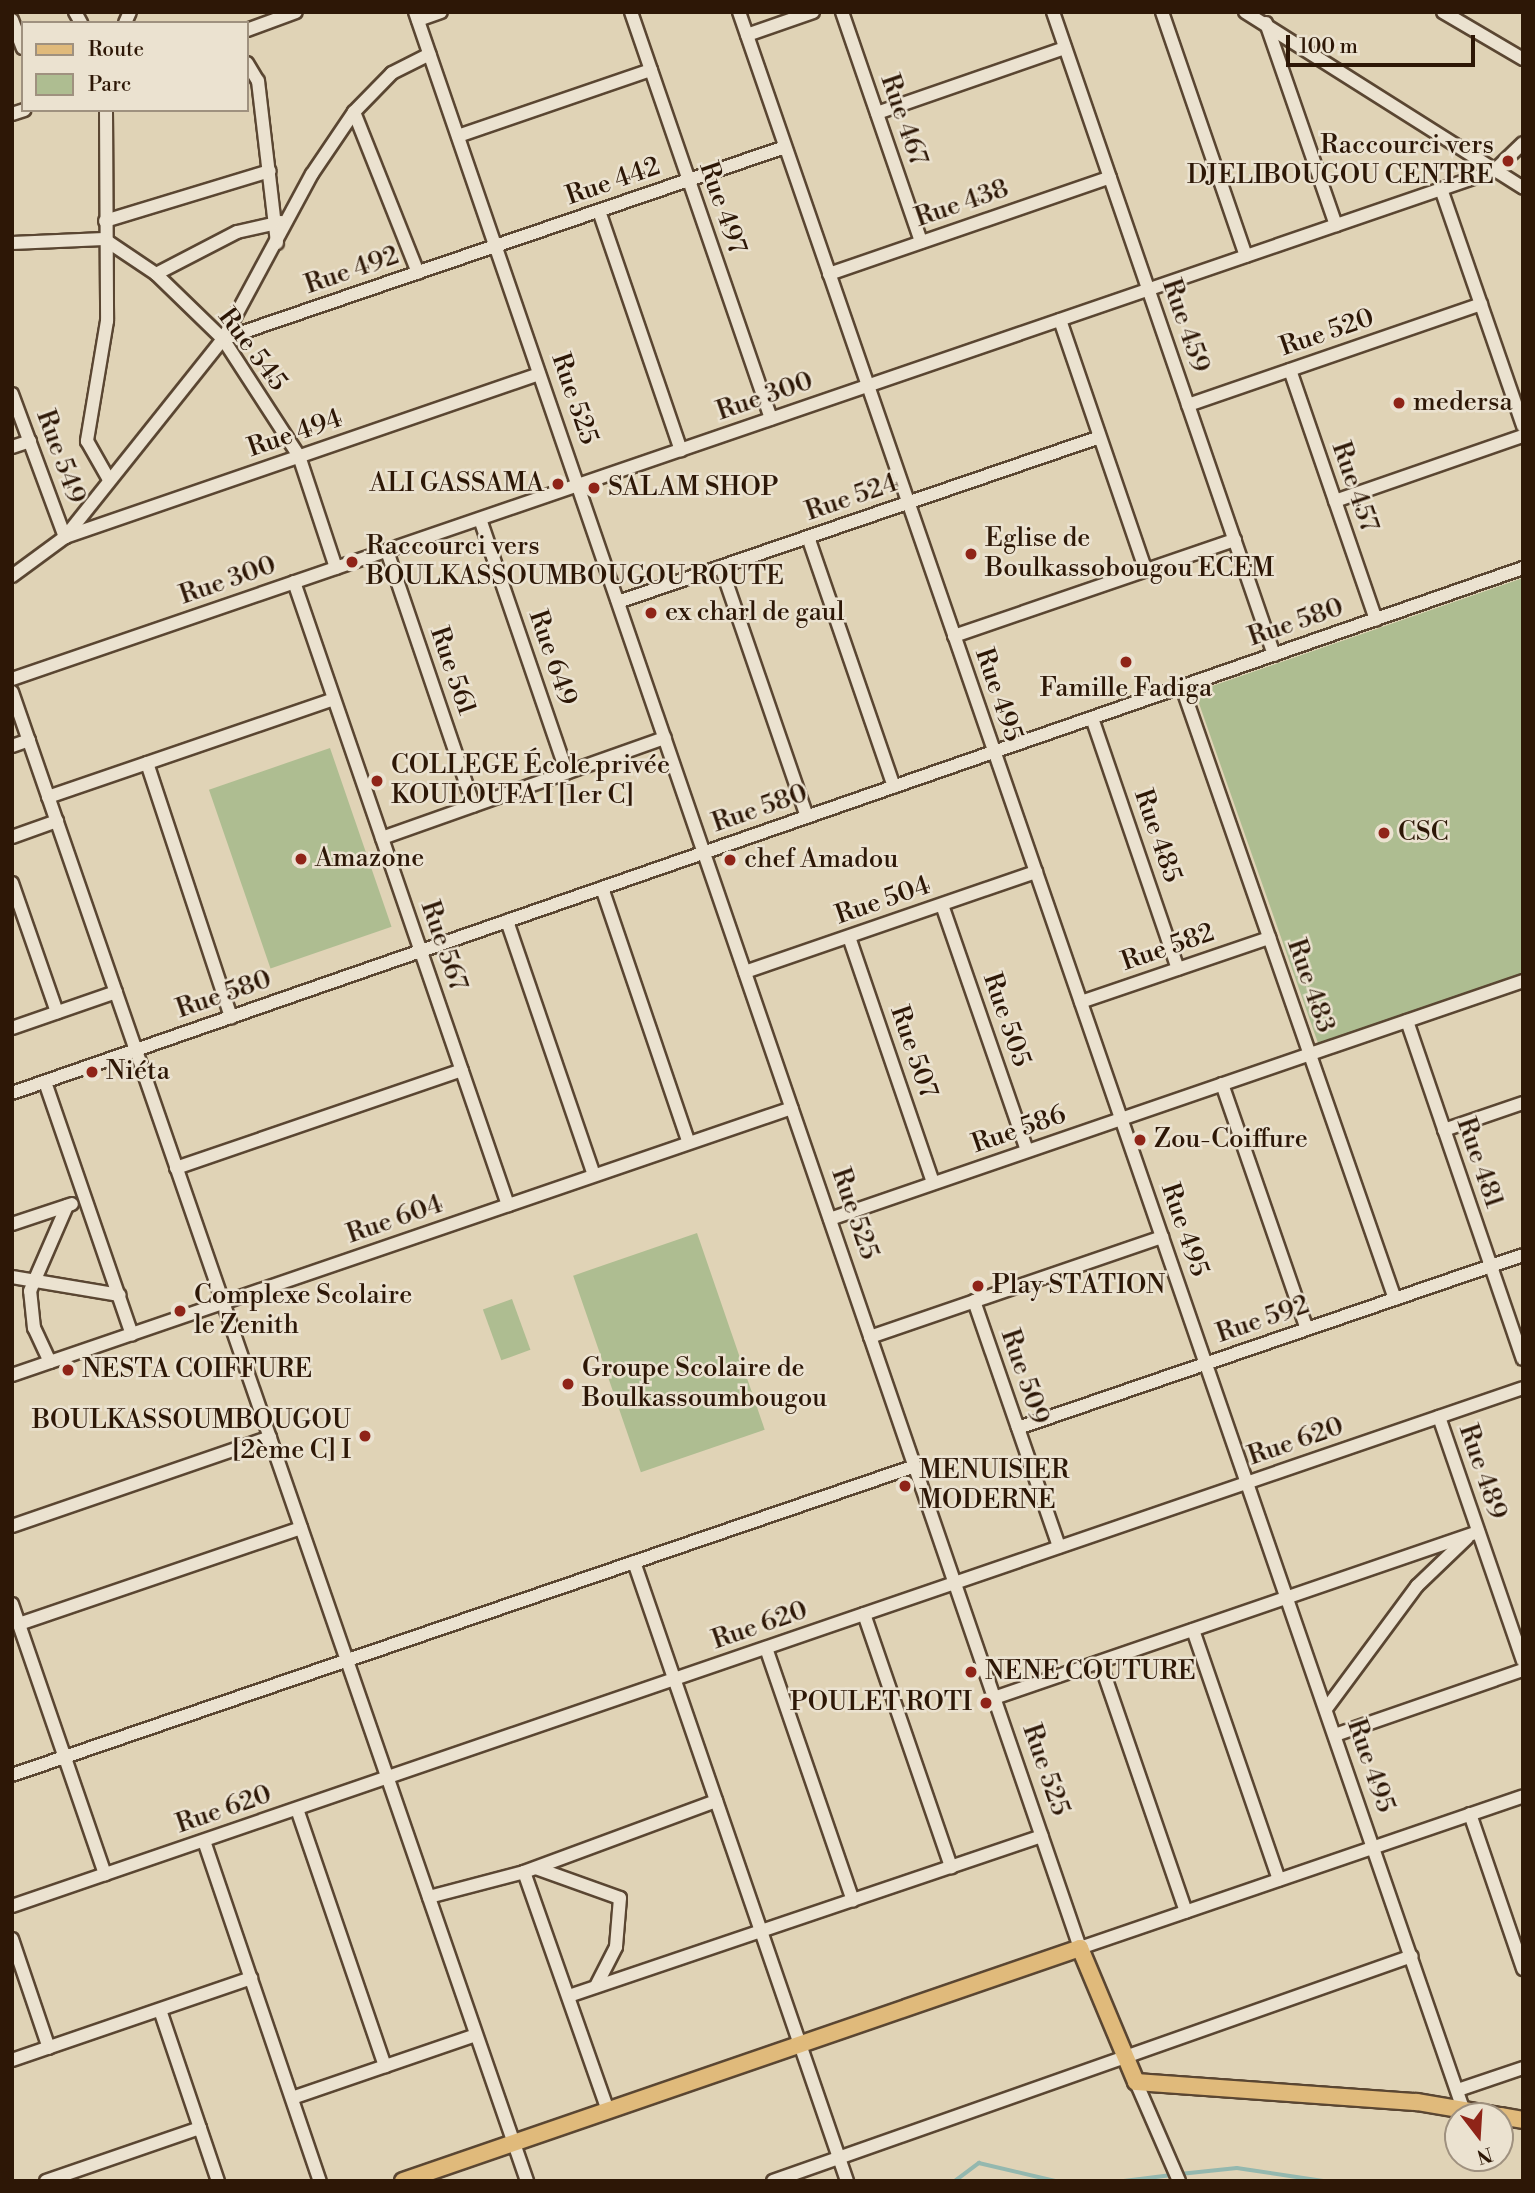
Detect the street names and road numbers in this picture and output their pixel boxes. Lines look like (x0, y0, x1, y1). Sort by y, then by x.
street label: Rue 467 (873, 70, 933, 170)
street label: Rue 442 (562, 151, 664, 213)
street label: Rue 497 (692, 158, 752, 258)
street label: Rue 438 (911, 173, 1013, 235)
street label: Rue 492 (301, 240, 403, 302)
street label: Rue 459 (1154, 275, 1216, 377)
street label: Rue 545 (211, 302, 293, 398)
street label: Rue 520 (1276, 302, 1378, 364)
street label: Rue 525 (544, 349, 604, 449)
street label: Rue 300 (713, 366, 817, 428)
street label: Rue 494 (244, 403, 346, 465)
street label: Rue 549 (29, 406, 91, 508)
street label: Rue 457 (1324, 438, 1384, 536)
street label: Rue 524 (801, 468, 903, 528)
street label: Rue 300 (176, 550, 280, 612)
street label: Rue 580 (1244, 592, 1348, 654)
street label: Rue 649 (521, 606, 583, 710)
street label: Rue 561 (422, 623, 482, 719)
street label: Rue 495 (967, 644, 1029, 746)
street label: Rue 580 (708, 778, 812, 840)
street label: Rue 485 (1126, 785, 1188, 887)
street label: Rue 504 (831, 870, 935, 932)
street label: Rue 567 (413, 897, 473, 995)
street label: Rue 582 (1117, 918, 1219, 978)
street label: Rue 483 (1279, 935, 1341, 1037)
street label: Rue 580 (172, 964, 276, 1026)
street label: Rue 505 (975, 969, 1037, 1071)
street label: Rue 507 (883, 1002, 943, 1102)
street label: Rue 586 (968, 1099, 1070, 1161)
street label: Rue 481 (1449, 1114, 1509, 1212)
street label: Rue 525 (824, 1164, 884, 1264)
street label: Rue 495 (1153, 1179, 1215, 1281)
street label: Rue 604 (343, 1189, 447, 1251)
street label: Rue 592 (1212, 1290, 1314, 1350)
street label: Rue 509 (993, 1325, 1055, 1429)
street label: Rue 620 (1244, 1411, 1348, 1473)
street label: Rue 489 (1451, 1420, 1513, 1524)
street label: Rue 620 (708, 1595, 812, 1657)
street label: Rue 495 (1339, 1715, 1401, 1817)
street label: Rue 525 (1015, 1720, 1075, 1820)
street label: Rue 620 (172, 1779, 276, 1841)

